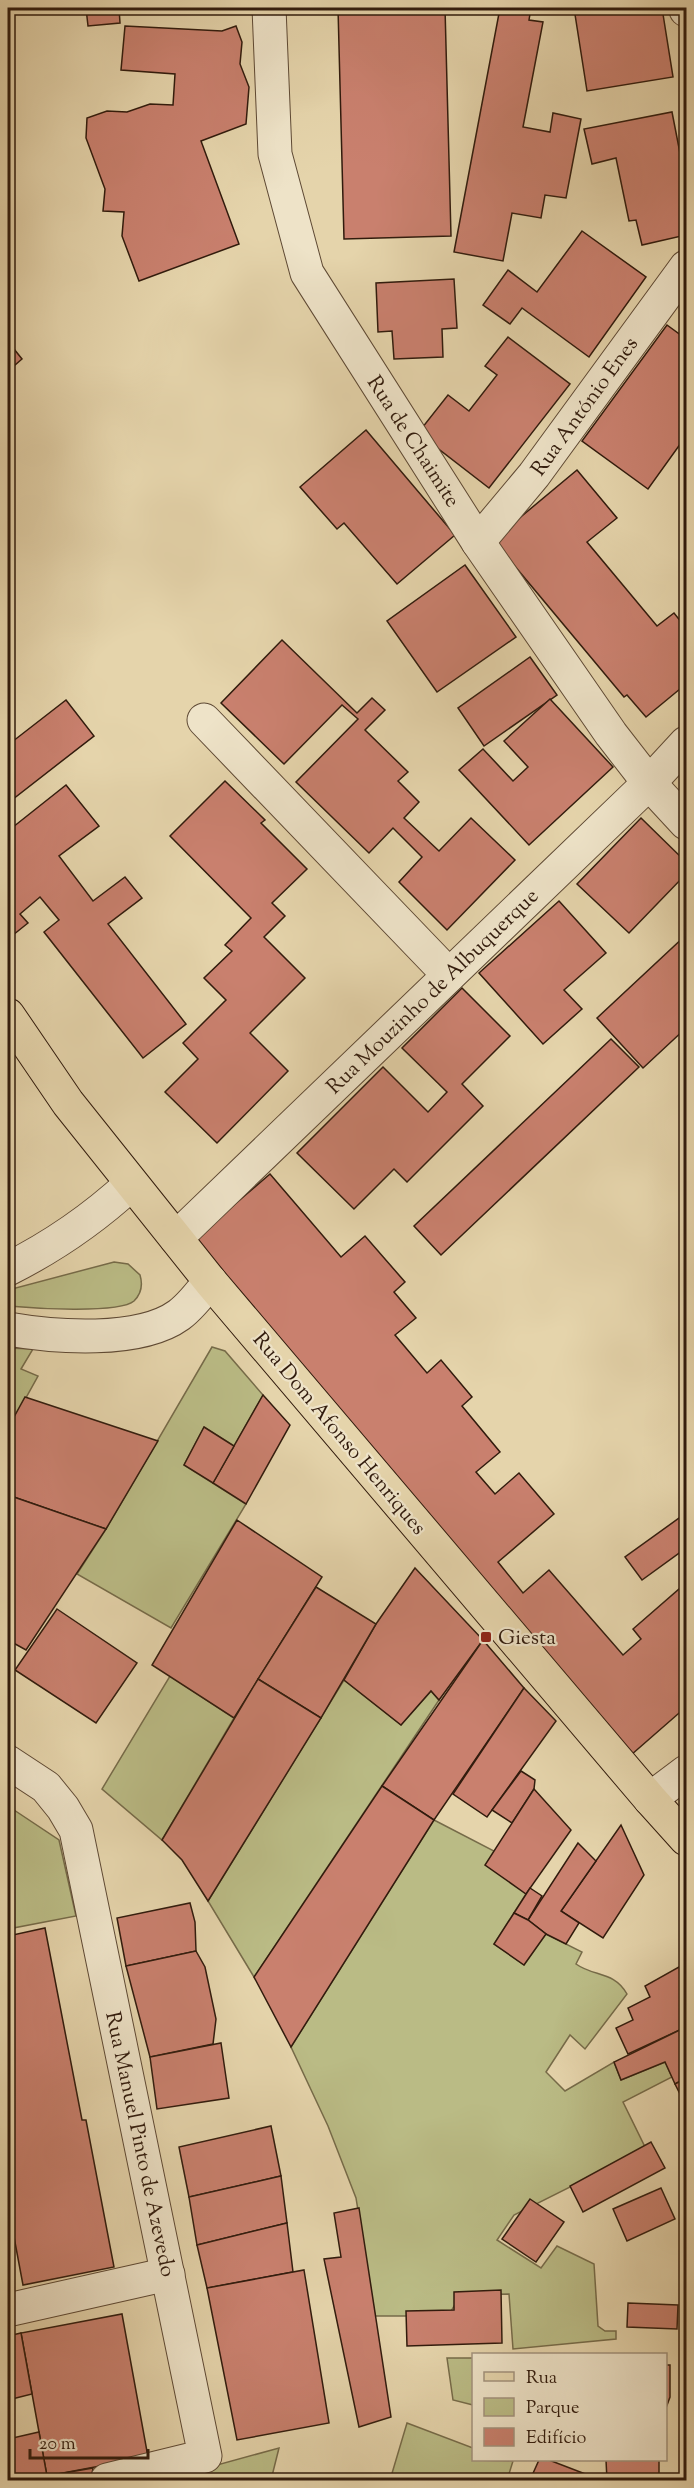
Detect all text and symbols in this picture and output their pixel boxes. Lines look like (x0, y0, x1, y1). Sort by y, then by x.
street label: Rua António Enes (525, 331, 646, 483)
street label: Rua de Chaimite (358, 370, 466, 514)
street label: Rua Mouzinho de Albuquerque (320, 883, 546, 1102)
street label: Rua Dom Afonso Henriques (244, 1326, 432, 1542)
place label: Giesta (498, 1624, 556, 1654)
marker: Giesta (479, 1630, 493, 1644)
street label: Rua Manuel Pinto de Azevedo (96, 2009, 182, 2280)
legend (472, 2353, 667, 2461)
text: Rua (526, 2366, 557, 2392)
text: Parque (526, 2396, 579, 2422)
scale bar (30, 2422, 148, 2460)
text: Edifício (526, 2426, 587, 2452)
text: 20 m (39, 2432, 76, 2458)

